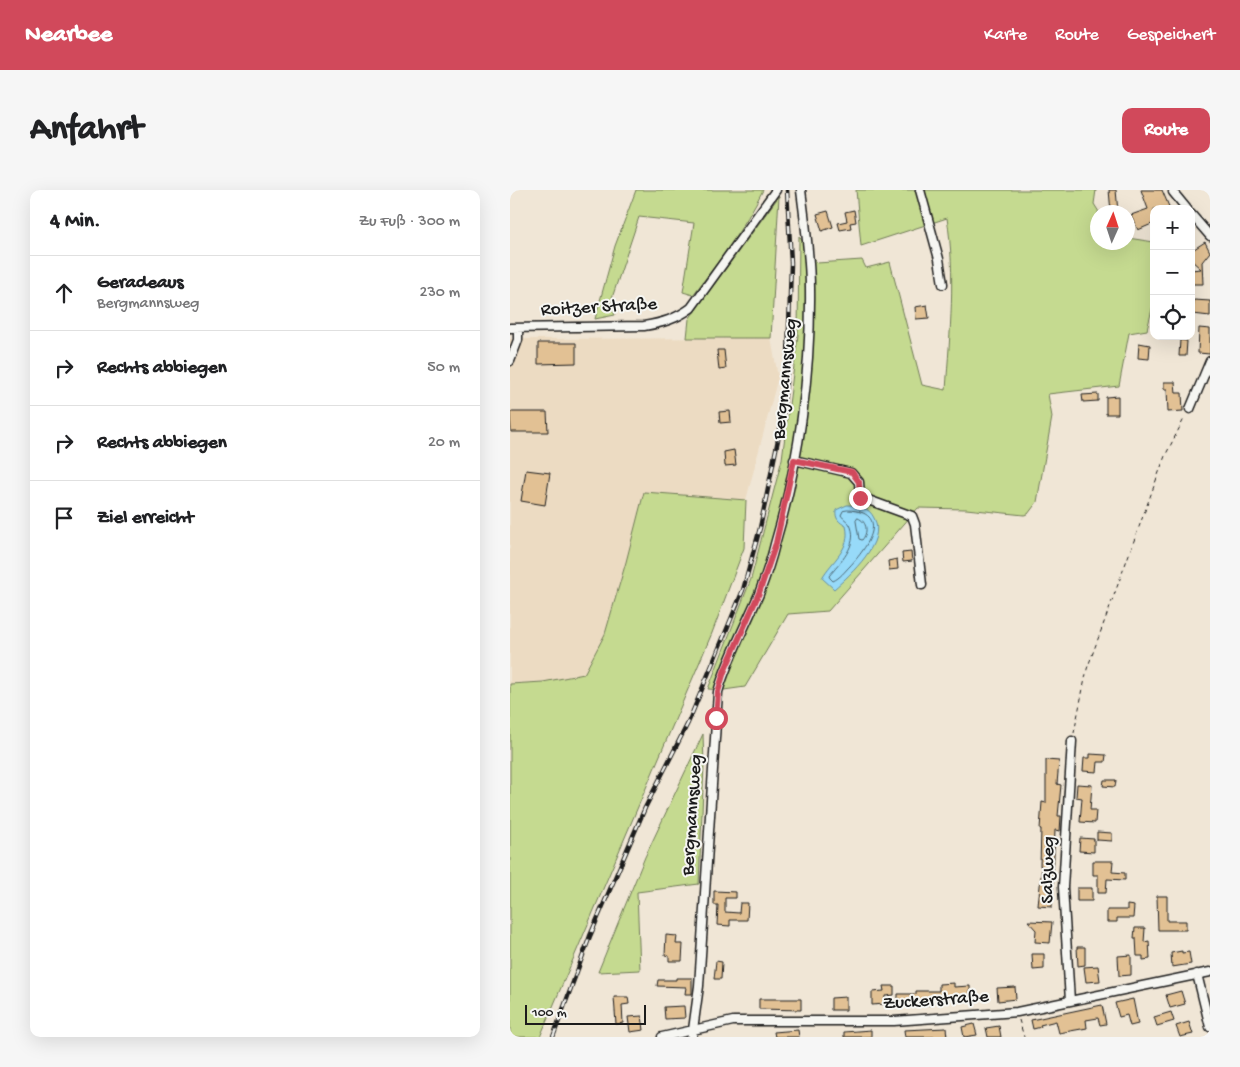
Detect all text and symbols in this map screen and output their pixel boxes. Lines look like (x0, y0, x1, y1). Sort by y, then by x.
text: Nearbee (25, 21, 112, 50)
text: Karte (984, 25, 1027, 46)
text: Route (1055, 25, 1099, 46)
text: Gespeichert (1127, 25, 1215, 46)
button: Route (1122, 108, 1210, 153)
text: Anfahrt (30, 110, 143, 151)
north arrow (1090, 205, 1135, 250)
map controls (1150, 205, 1195, 340)
button: + (1150, 205, 1195, 250)
text: 4 Min. (50, 210, 101, 235)
text: Zu Fuß · 300 m (359, 213, 460, 232)
button: − (1150, 250, 1195, 295)
text: Geradeaus (97, 272, 183, 295)
icon: ahead (50, 279, 78, 307)
text: 230 m (420, 284, 460, 303)
street label: Roitzer Straße (540, 293, 658, 323)
text: Bergmannsweg (97, 295, 199, 314)
button: locate (1150, 295, 1195, 340)
street label: Bergmannsweg (768, 317, 804, 442)
icon: right (50, 354, 78, 382)
text: Rechts abbiegen (97, 357, 227, 380)
text: 50 m (427, 359, 460, 378)
icon: right (50, 429, 78, 457)
text: Rechts abbiegen (97, 432, 227, 455)
text: 20 m (428, 434, 460, 453)
route end (849, 487, 872, 510)
icon: arrive (50, 504, 78, 532)
text: Ziel erreicht (97, 507, 194, 530)
route start (705, 707, 728, 730)
street label: Bergmannsweg (677, 753, 709, 877)
street label: Salzweg (1037, 836, 1061, 904)
street label: Zuckerstraße (882, 986, 990, 1016)
scale bar (525, 1002, 646, 1025)
text: 100 m (532, 1005, 567, 1022)

